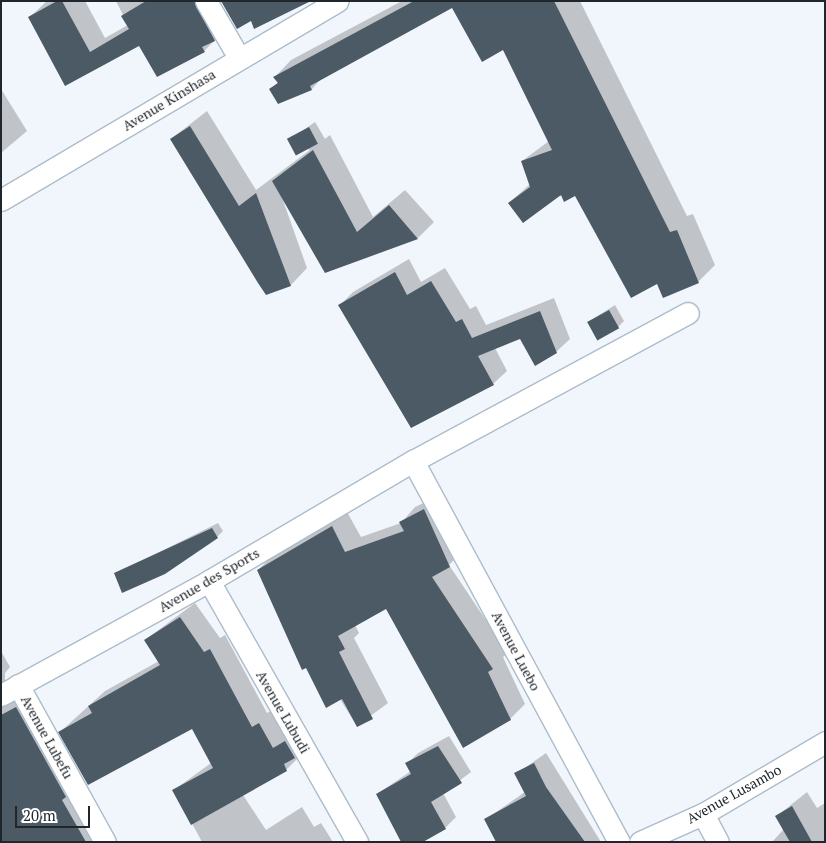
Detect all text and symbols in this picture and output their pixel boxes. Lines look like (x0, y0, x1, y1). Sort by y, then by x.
street label: Avenue Kinshasa (120, 66, 218, 134)
street label: Avenue des Sports (156, 544, 262, 616)
street label: Avenue Luebo (488, 608, 544, 694)
street label: Avenue Lubudi (253, 668, 313, 756)
street label: Avenue Lubefu (17, 692, 77, 782)
street label: Avenue Lusambo (684, 761, 784, 827)
scale bar (18, 796, 92, 828)
text: 20 m (23, 805, 56, 825)

